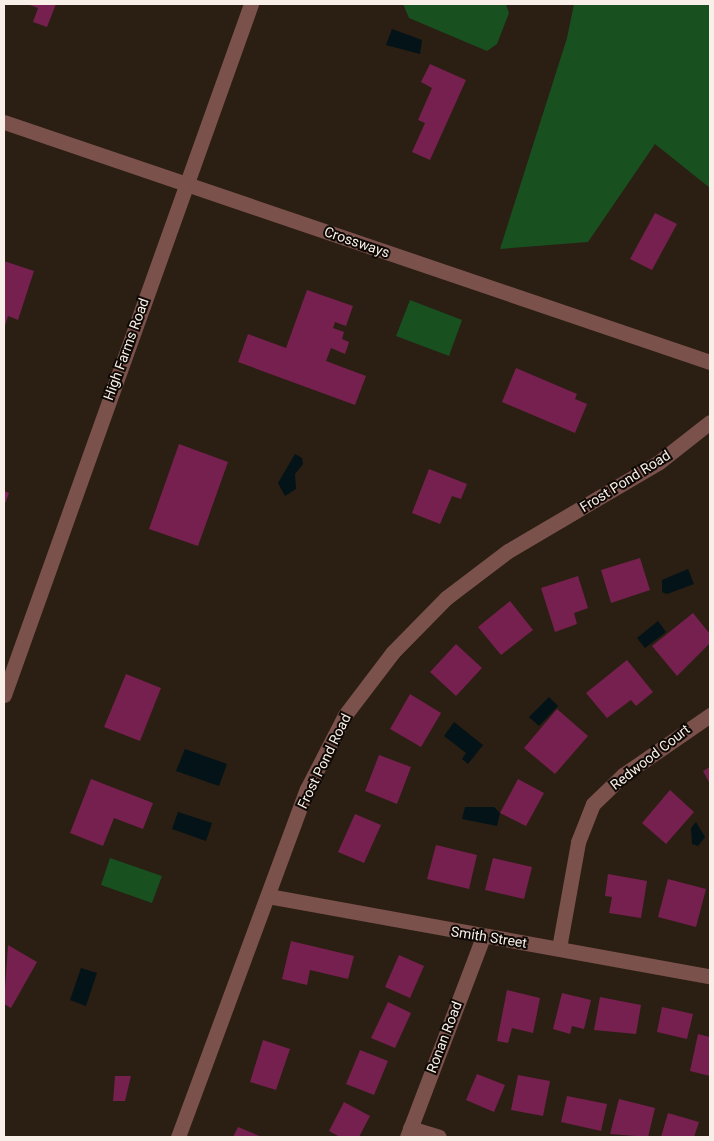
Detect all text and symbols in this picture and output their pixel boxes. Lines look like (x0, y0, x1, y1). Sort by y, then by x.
street label: Crossways (322, 223, 392, 261)
street label: High Farms Road (100, 296, 152, 402)
street label: Frost Pond Road (577, 446, 673, 516)
street label: Frost Pond Road (294, 711, 354, 811)
street label: Redwood Court (607, 721, 693, 793)
street label: Smith Street (450, 923, 528, 951)
street label: Ronan Road (423, 999, 465, 1075)

